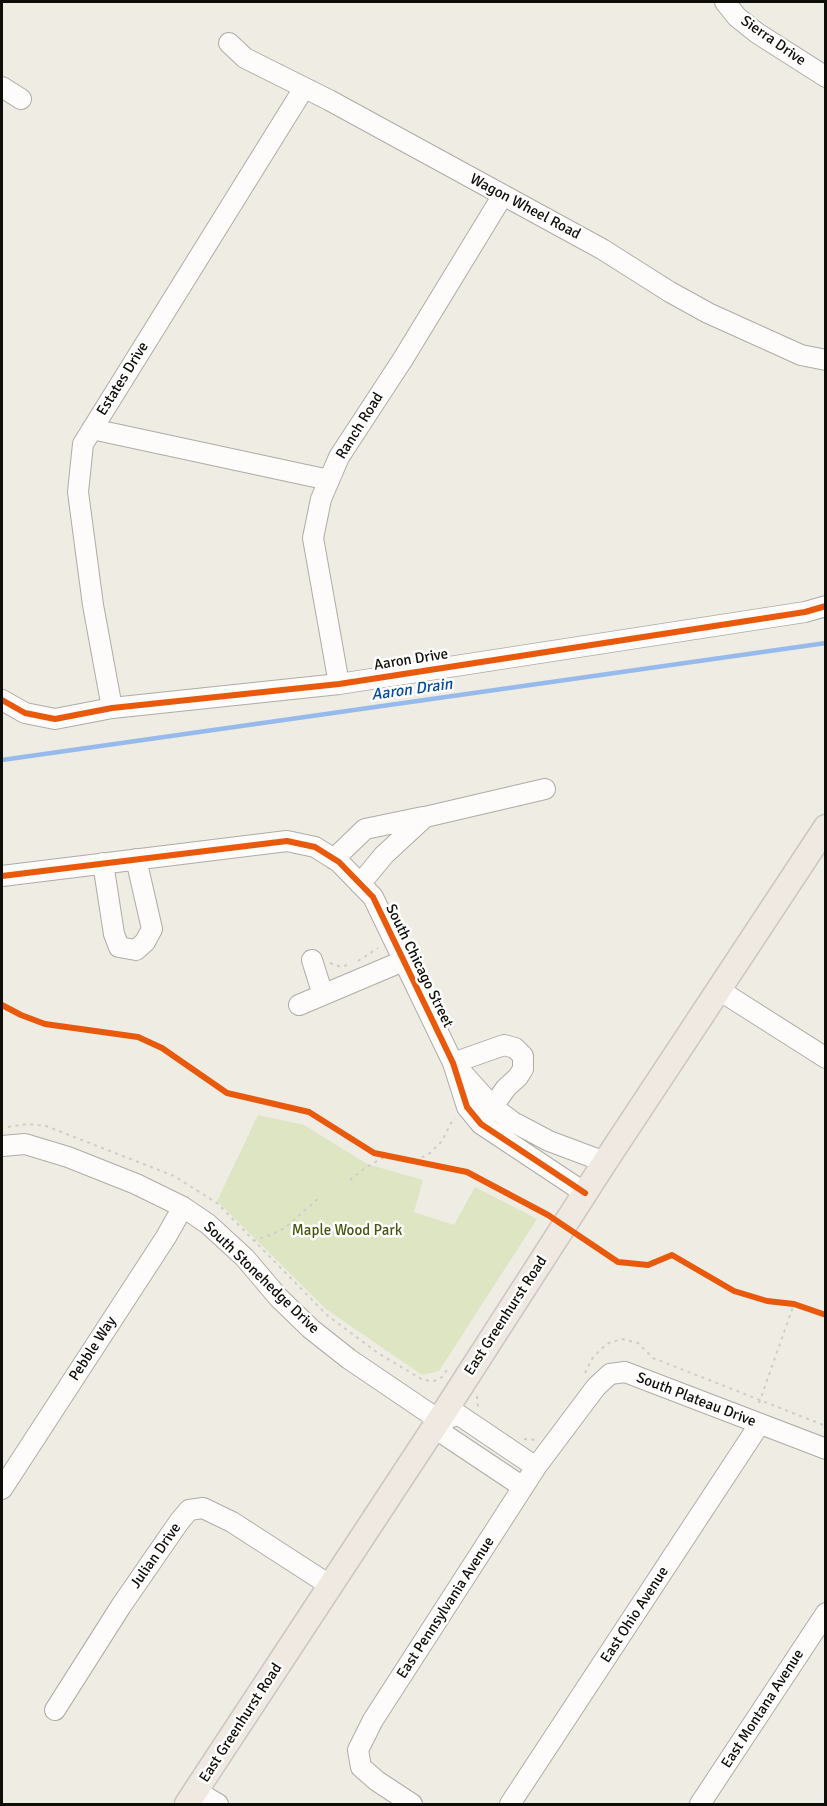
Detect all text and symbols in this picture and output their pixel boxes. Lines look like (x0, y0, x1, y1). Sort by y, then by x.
street label: Sierra Drive (737, 12, 809, 70)
street label: Wagon Wheel Road (467, 170, 583, 244)
street label: Estates Drive (93, 339, 153, 419)
street label: Ranch Road (332, 389, 388, 463)
street label: Aaron Drive (373, 645, 449, 675)
water label: Aaron Drain (370, 675, 454, 705)
street label: South Chicago Street (381, 901, 457, 1031)
street label: South Stonehedge Drive (199, 1218, 323, 1338)
park label: Maple Wood Park (292, 1222, 402, 1240)
street label: East Greenhurst Road (461, 1253, 551, 1379)
street label: Pebble Way (66, 1313, 120, 1385)
street label: South Plateau Drive (634, 1369, 758, 1431)
street label: Julian Drive (127, 1520, 185, 1592)
street label: East Pennsylvania Avenue (393, 1534, 499, 1682)
street label: East Ohio Avenue (597, 1563, 673, 1667)
street label: East Montana Avenue (718, 1646, 808, 1772)
street label: East Greenhurst Road (196, 1660, 286, 1786)

